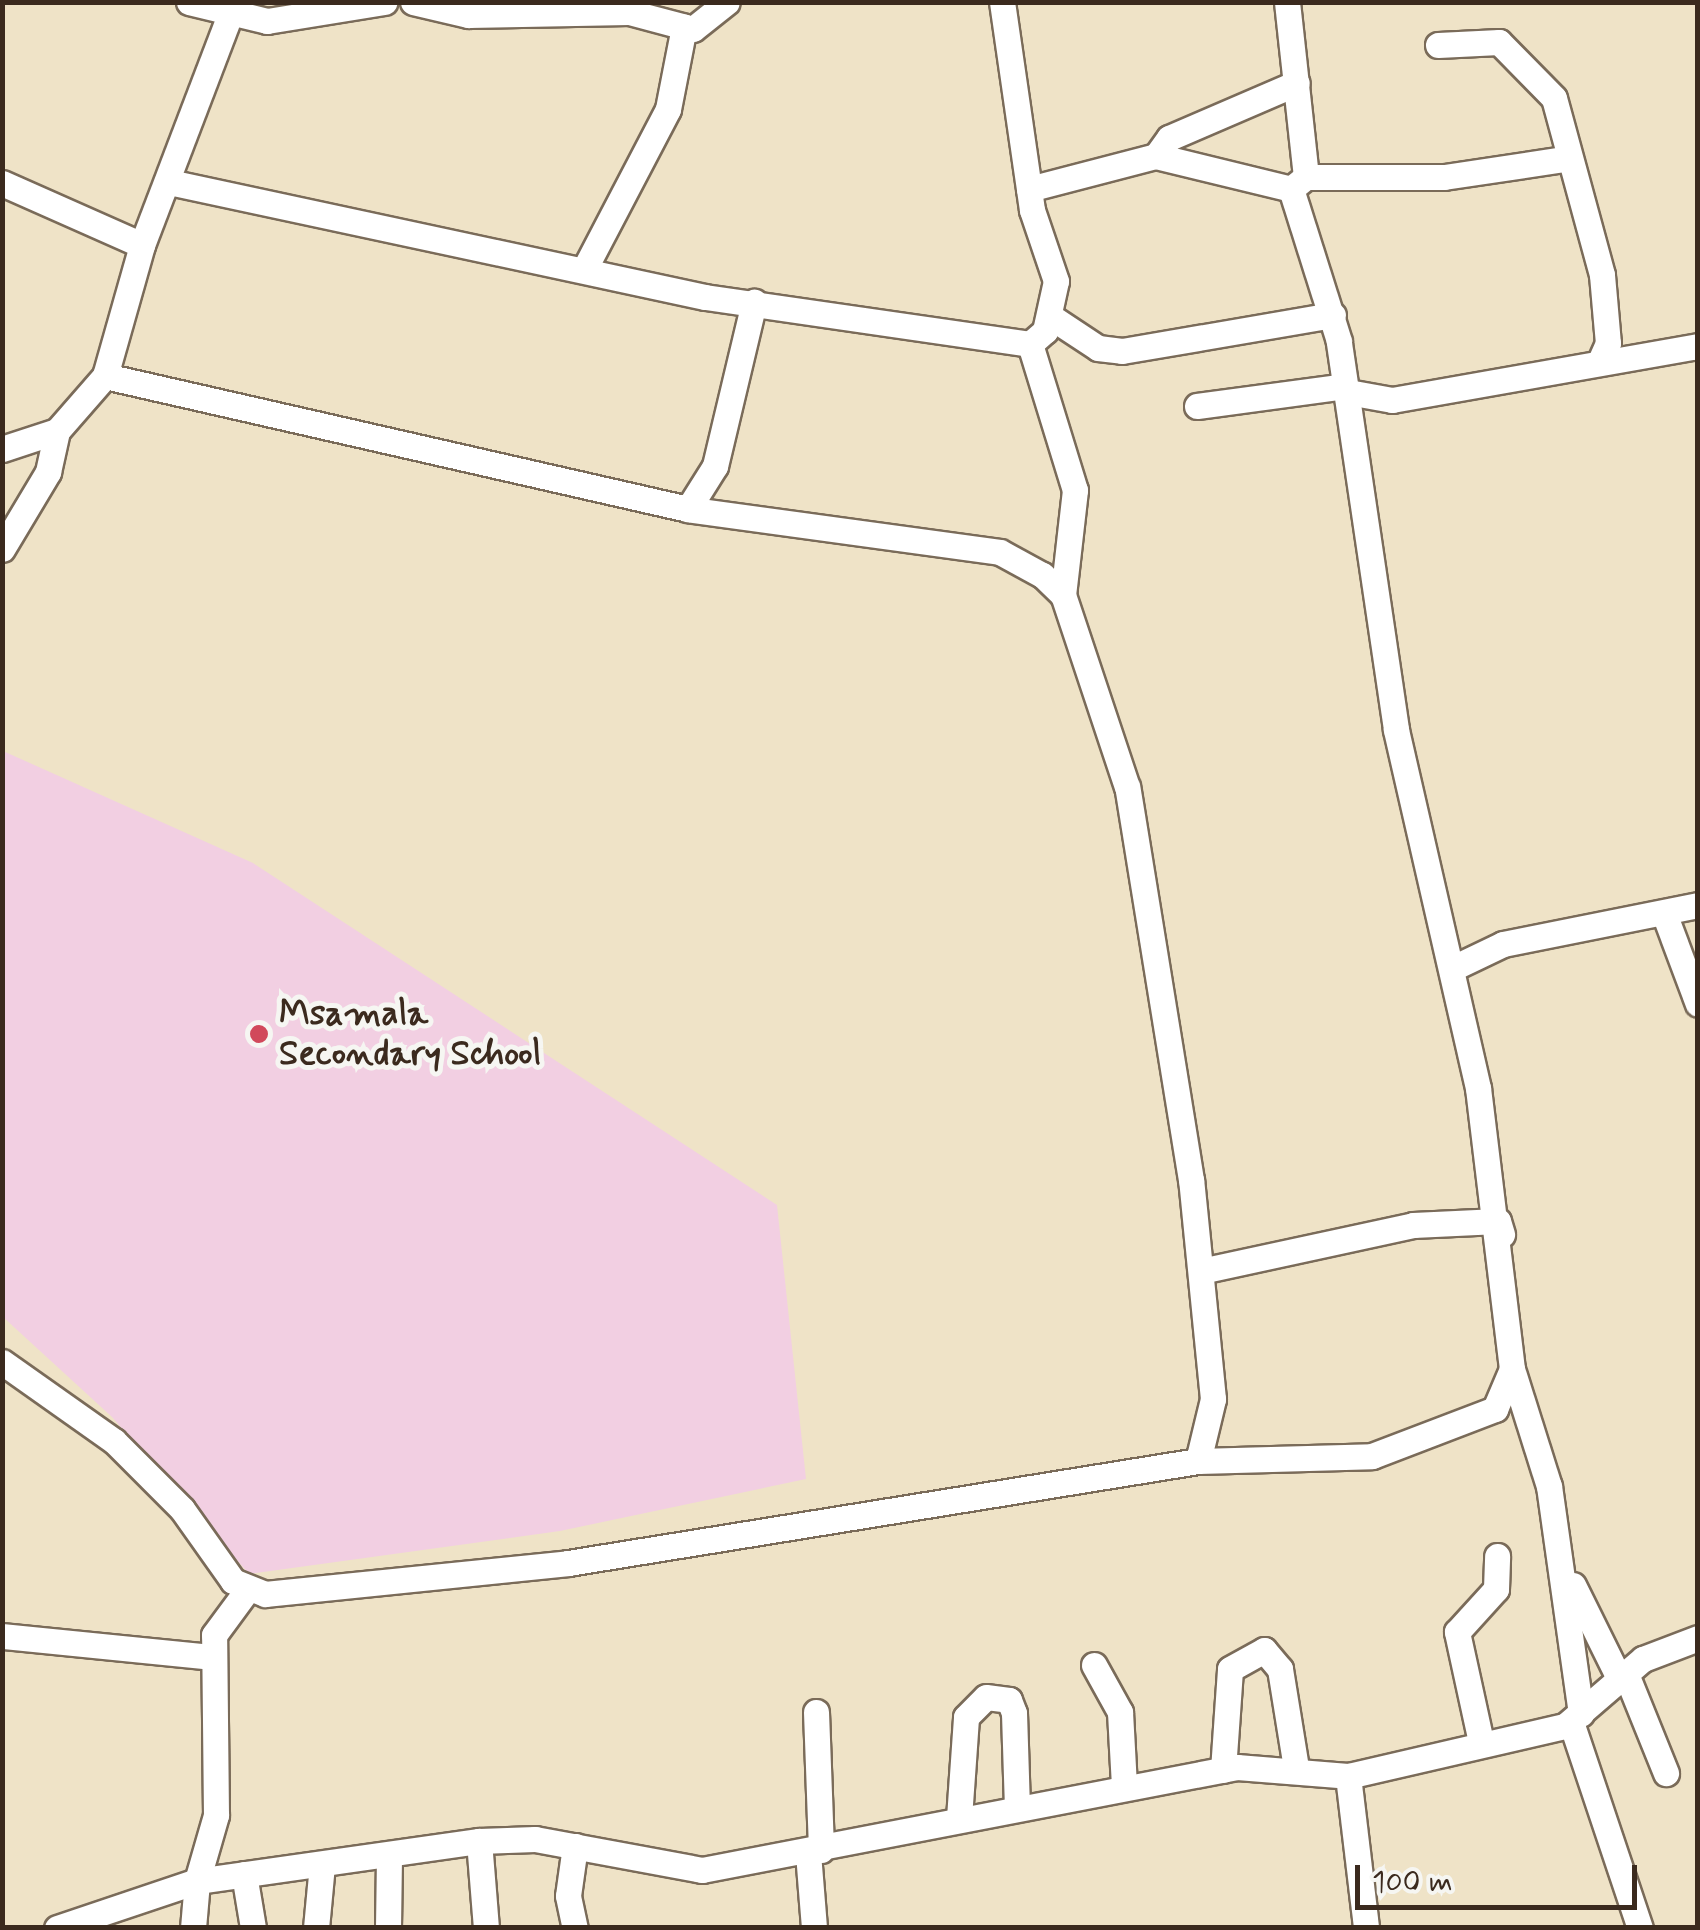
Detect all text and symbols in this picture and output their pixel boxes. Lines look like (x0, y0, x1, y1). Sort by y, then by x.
place label: Msamala Secondary School (279, 993, 541, 1075)
marker: Msamala Secondary School (248, 1023, 270, 1045)
scale bar (1360, 1845, 1642, 1907)
text: 100 m (1372, 1863, 1453, 1902)

